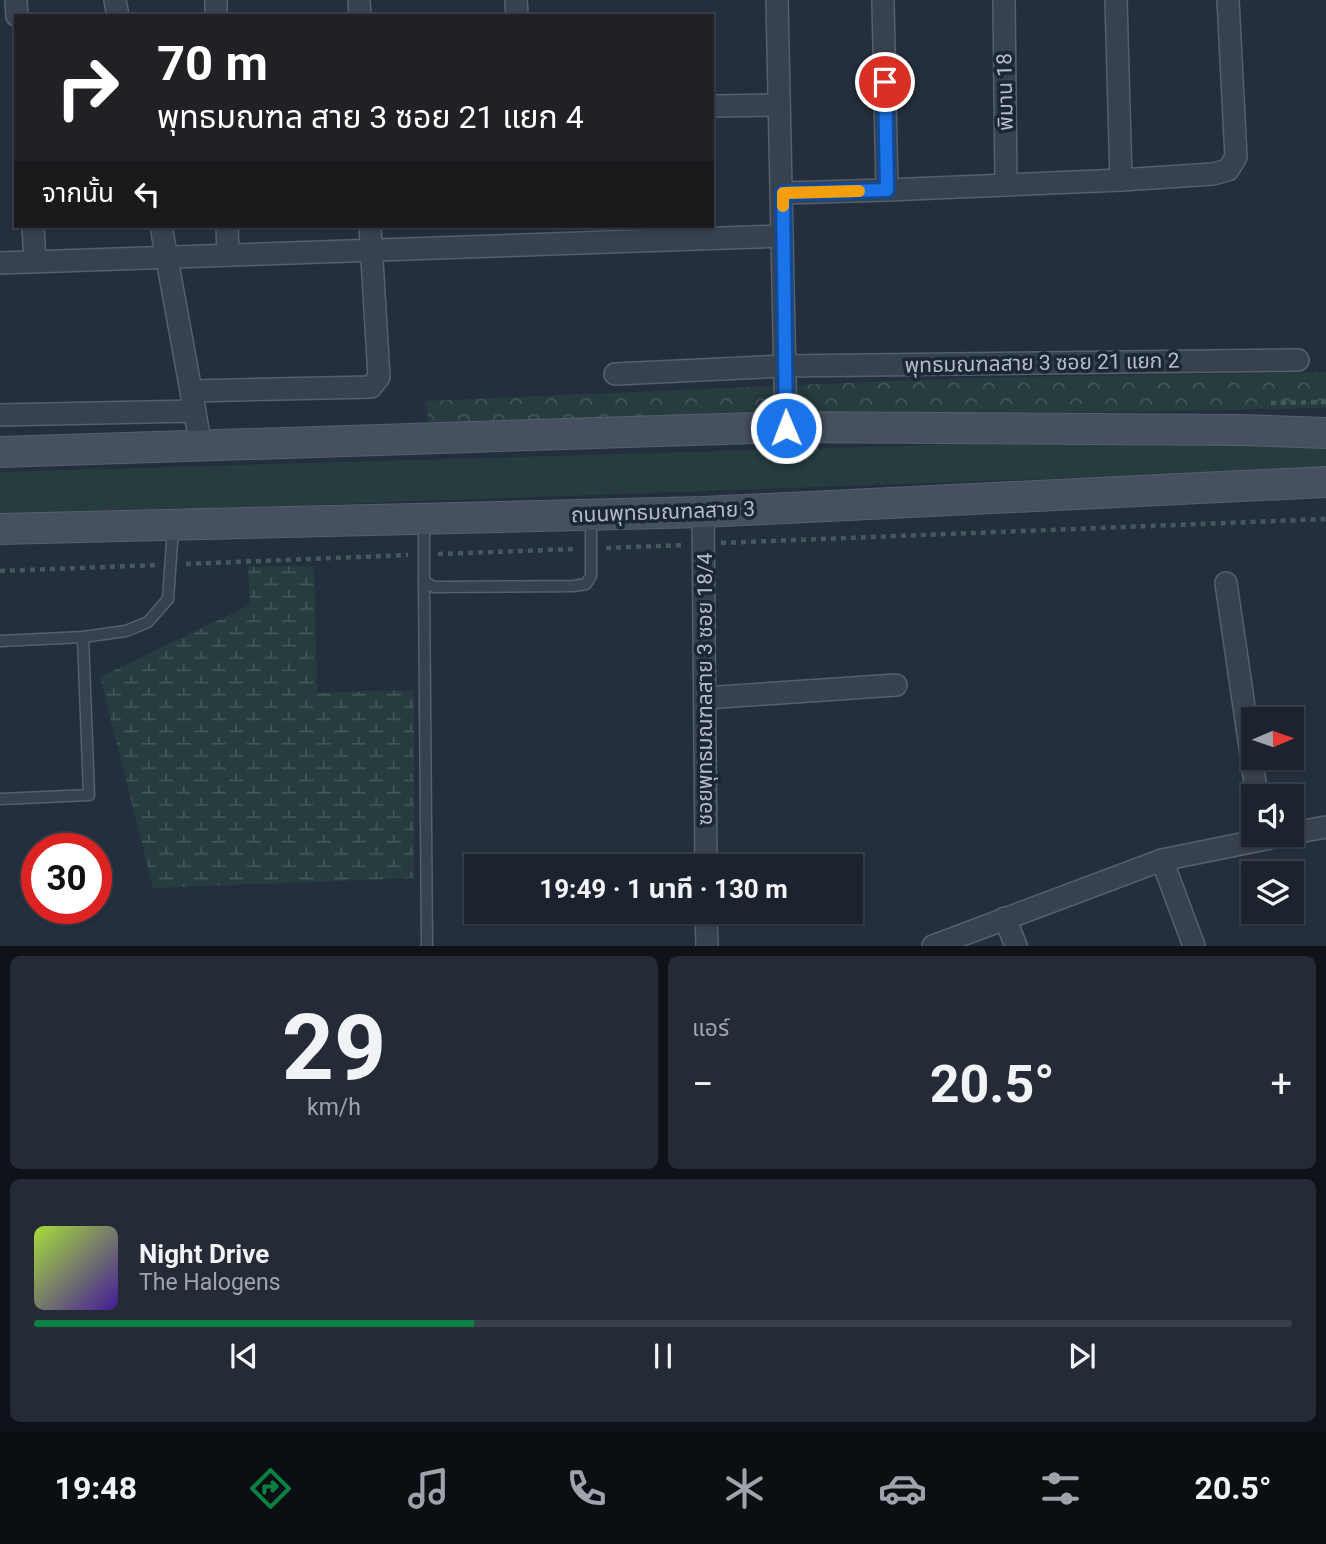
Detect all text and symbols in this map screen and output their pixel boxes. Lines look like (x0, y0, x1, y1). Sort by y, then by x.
text: 70 m (157, 35, 268, 92)
icon: right (42, 42, 133, 133)
pin (855, 52, 915, 112)
street label: พิมาน 18 (992, 53, 1018, 131)
icon: arrive (866, 63, 904, 101)
text: พุทธมณฑล สาย 3 ซอย 21 แยก 4 (157, 98, 584, 136)
icon: left (128, 175, 166, 213)
text: จากนั้น (42, 178, 114, 208)
street label: พุทธมณฑลสาย 3 ซอย 21 แยก 2 (904, 349, 1180, 378)
position arrow (749, 391, 823, 465)
street label: ถนนพุทธมณฑลสาย 3 (570, 497, 756, 528)
street label: ซอยพุทธมณฑลสาย 3 ซอย 18/4 (693, 552, 718, 825)
north arrow (1241, 707, 1304, 770)
map controls (1241, 707, 1304, 924)
button: sound (1241, 784, 1304, 847)
speed limit sign: 30 (21, 833, 112, 924)
button: layers (1241, 861, 1304, 924)
text: 19:49 · 1 นาที · 130 m (539, 874, 788, 904)
text: 29 (282, 995, 386, 1101)
text: แอร์ (692, 1015, 729, 1042)
text: 20.5° (930, 1054, 1055, 1115)
text: − (692, 1062, 714, 1106)
text: + (1270, 1062, 1292, 1106)
text: km/h (307, 1094, 361, 1121)
text: Night Drive (139, 1239, 269, 1269)
text: The Halogens (139, 1269, 281, 1296)
icon: previous (225, 1337, 263, 1375)
icon: pause (644, 1337, 682, 1375)
icon: next (1063, 1337, 1101, 1375)
icon: directions (246, 1464, 295, 1513)
icon: music (404, 1464, 453, 1513)
icon: phone (562, 1464, 611, 1513)
icon: climate (720, 1464, 769, 1513)
icon: car (878, 1464, 927, 1513)
icon: filters (1036, 1464, 1085, 1513)
text: 19:48 (55, 1469, 137, 1507)
text: 20.5° (1195, 1469, 1271, 1507)

